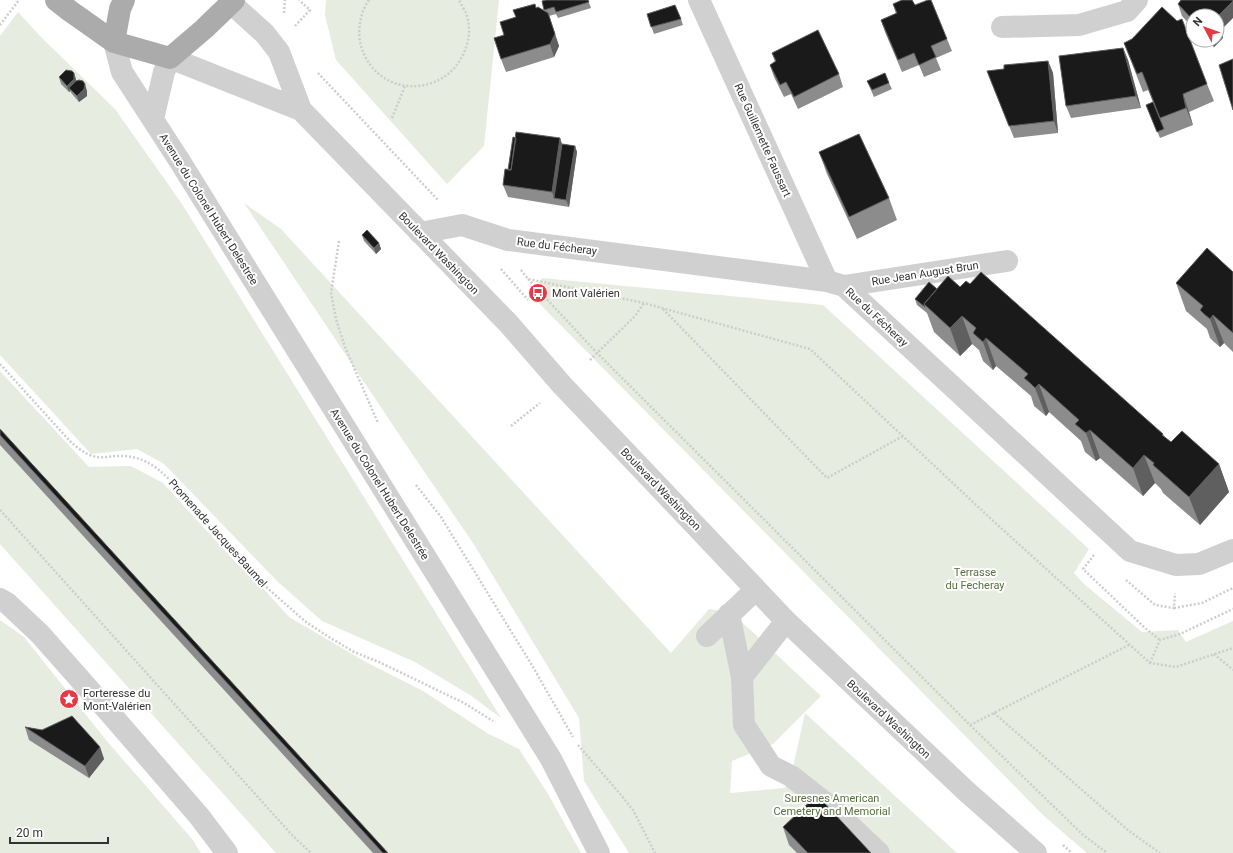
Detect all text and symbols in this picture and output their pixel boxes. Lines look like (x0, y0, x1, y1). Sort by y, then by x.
north arrow (1185, 8, 1225, 48)
text: N (1190, 14, 1205, 29)
street label: Rue Guillemette Faussart (732, 81, 794, 199)
street label: Avenue du Colonel Hubert Delestrée (156, 131, 261, 287)
street label: Boulevard Washington (396, 209, 481, 297)
street label: Rue du Fécheray (516, 235, 598, 258)
street label: Rue Jean August Brun (871, 259, 980, 288)
bus stop icon: Mont Valérien (527, 282, 549, 304)
street label: Rue du Fécheray (843, 285, 911, 350)
place label: Mont Valérien (552, 287, 620, 300)
street label: Avenue du Colonel Hubert Delestrée (327, 406, 432, 562)
street label: Boulevard Washington (618, 445, 703, 533)
street label: Promenade Jacques-Baumel (166, 477, 270, 590)
park label: Terrasse du Fecheray (945, 566, 1005, 592)
street label: Boulevard Washington (844, 677, 933, 761)
place label: Forteresse du Mont-Valérien (83, 687, 151, 713)
place icon: Forteresse du Mont-Valérien (58, 688, 80, 710)
park label: Suresnes American Cemetery and Memorial (773, 792, 891, 818)
scale bar (10, 819, 108, 845)
text: 20 m (16, 826, 43, 840)

